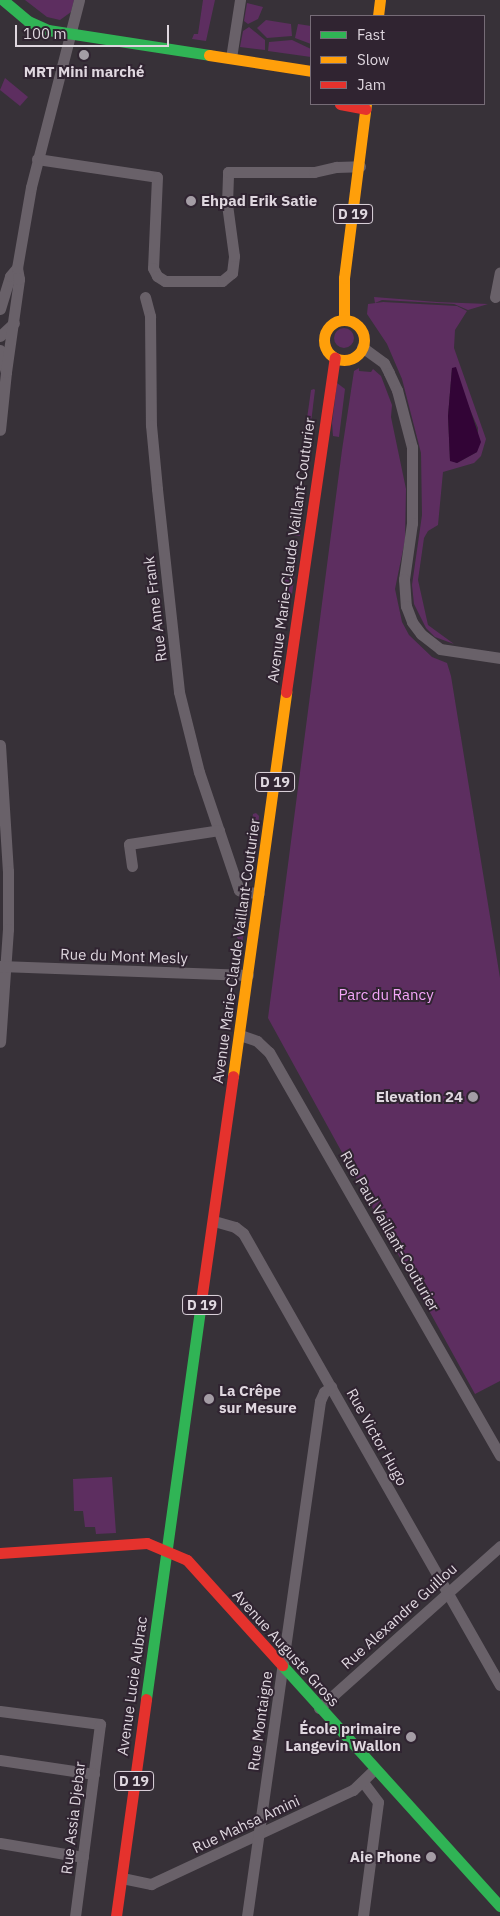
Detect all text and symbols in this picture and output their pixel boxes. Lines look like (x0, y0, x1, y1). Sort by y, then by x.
scale bar (18, 15, 171, 47)
legend (310, 15, 485, 105)
text: 100 m (23, 24, 67, 43)
text: Fast (357, 25, 385, 44)
marker: MRT Mini marché (78, 49, 90, 61)
text: Slow (357, 50, 390, 69)
place label: MRT Mini marché (24, 63, 144, 81)
text: Jam (357, 75, 386, 94)
place label: Ehpad Erik Satie (201, 192, 317, 210)
marker: Ehpad Erik Satie (185, 195, 197, 207)
road number: D 19 (333, 202, 373, 225)
street label: Avenue Marie-Claude Vaillant-Couturier (263, 416, 319, 684)
street label: Rue Anne Frank (140, 555, 170, 663)
road number: D 19 (255, 770, 295, 794)
street label: Avenue Marie-Claude Vaillant-Couturier (208, 817, 264, 1085)
street label: Rue du Mont Mesly (60, 945, 188, 967)
park label: Parc du Rancy (338, 986, 434, 1004)
place label: Elevation 24 (376, 1088, 463, 1106)
marker: Elevation 24 (467, 1091, 479, 1103)
street label: Rue Paul Vaillant-Couturier (337, 1148, 443, 1314)
road number: D 19 (182, 1294, 222, 1316)
place label: La Crêpe sur Mesure (219, 1381, 297, 1416)
street label: Rue Victor Hugo (343, 1385, 411, 1489)
marker: La Crêpe sur Mesure (203, 1393, 215, 1405)
street label: Rue Alexandre Guillou (337, 1559, 461, 1673)
street label: Avenue Auguste Gross (229, 1586, 343, 1710)
street label: Avenue Lucie Aubrac (113, 1615, 151, 1757)
street label: Rue Montaigne (244, 1670, 276, 1772)
place label: École primaire Langevin Wallon (285, 1719, 401, 1754)
marker: École primaire Langevin Wallon (405, 1731, 417, 1743)
street label: Rue Assia Djebar (57, 1761, 89, 1875)
road number: D 19 (114, 1770, 154, 1792)
street label: Rue Mahsa Amini (190, 1791, 302, 1857)
place label: Aie Phone (350, 1848, 421, 1866)
marker: Aie Phone (425, 1851, 437, 1863)

